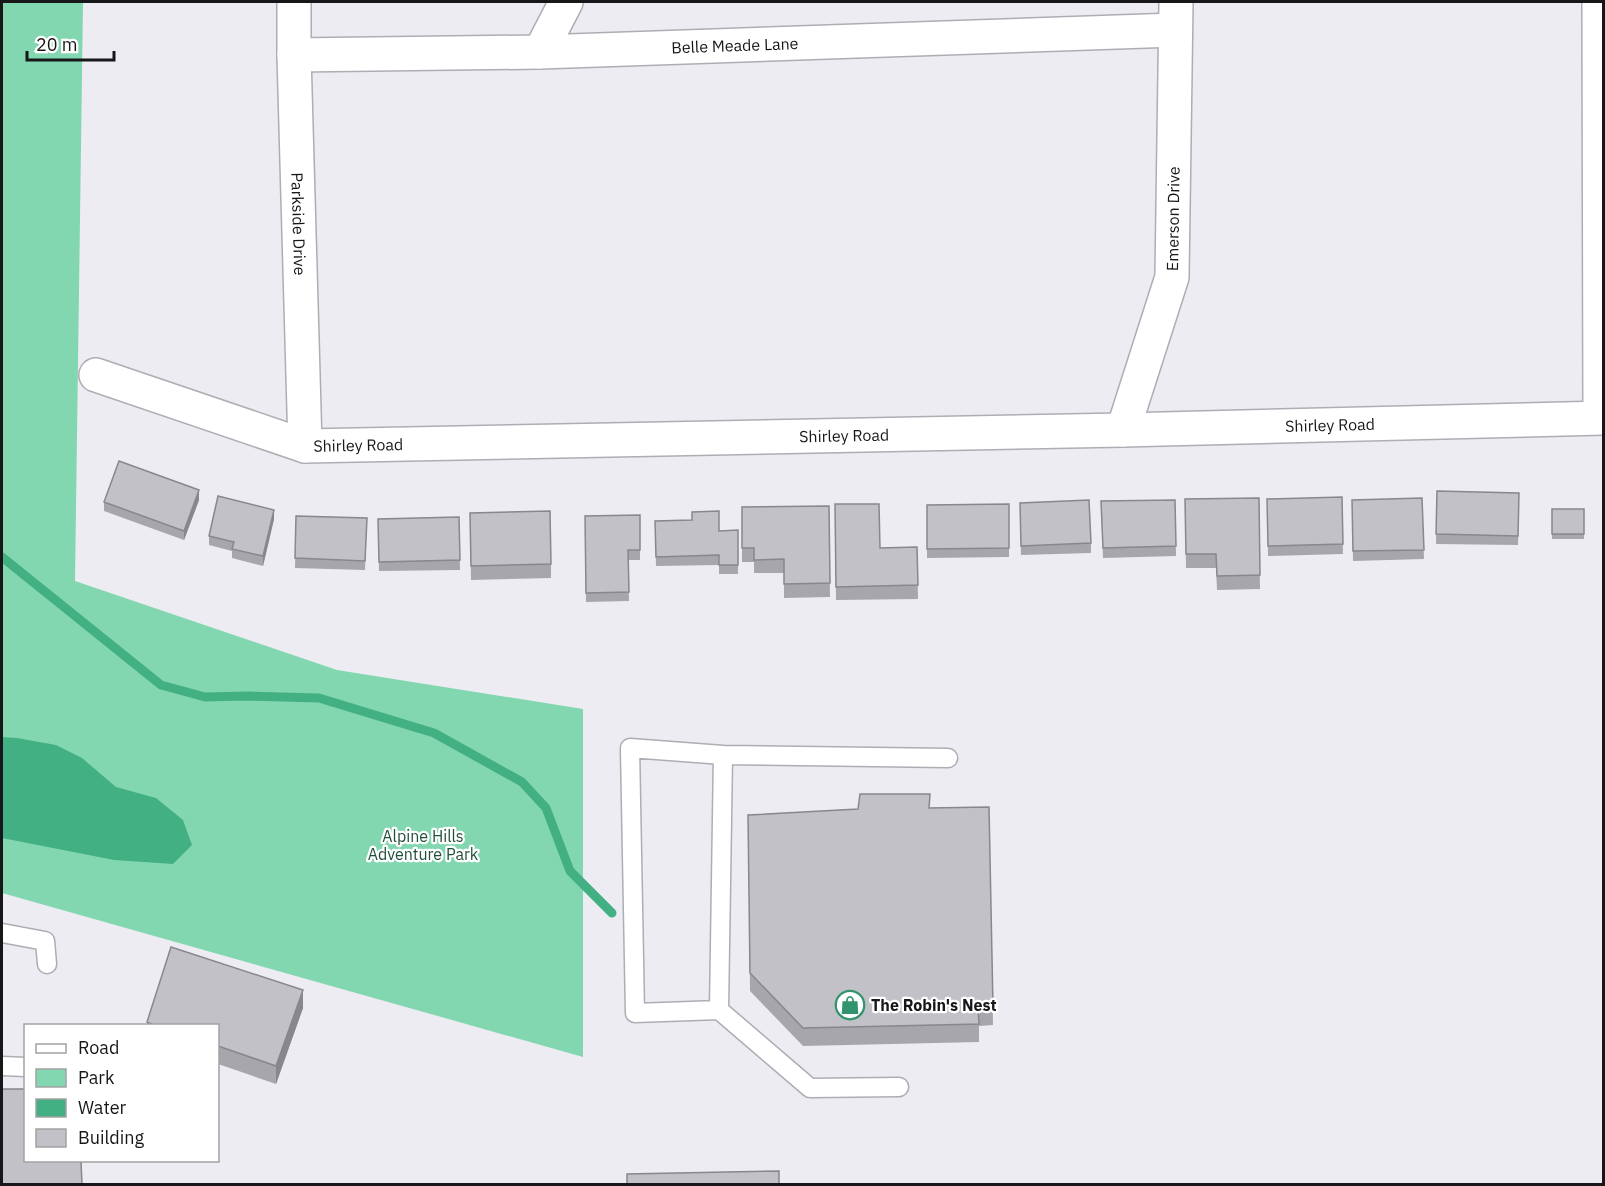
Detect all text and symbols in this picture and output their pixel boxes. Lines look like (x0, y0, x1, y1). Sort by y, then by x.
scale bar (27, 24, 114, 62)
text: 20 m (36, 33, 78, 56)
street label: Belle Meade Lane (671, 33, 799, 57)
street label: Emerson Drive (1162, 166, 1184, 271)
street label: Parkside Drive (287, 172, 310, 276)
street label: Shirley Road (1285, 414, 1375, 436)
street label: Shirley Road (799, 425, 889, 446)
street label: Shirley Road (313, 434, 403, 456)
park label: Alpine Hills Adventure Park (368, 826, 479, 864)
shop icon: The Robin's Nest (834, 989, 866, 1021)
place label: The Robin's Nest (871, 995, 997, 1015)
legend (24, 1024, 219, 1162)
text: Road (78, 1036, 119, 1059)
text: Park (78, 1066, 115, 1089)
text: Water (78, 1096, 127, 1119)
text: Building (78, 1126, 145, 1149)

